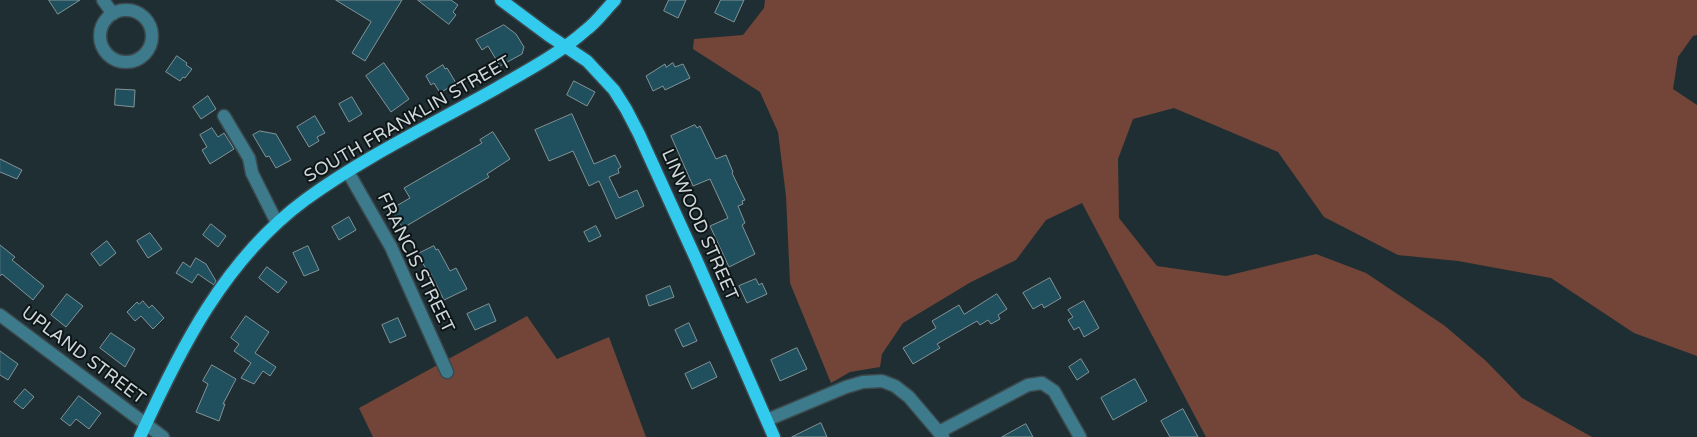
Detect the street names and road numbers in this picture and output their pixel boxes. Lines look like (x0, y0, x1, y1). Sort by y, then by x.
street label: SOUTH FRANKLIN STREET (301, 52, 515, 188)
street label: LINWOOD STREET (656, 146, 742, 304)
street label: FRANCIS STREET (372, 189, 458, 337)
street label: UPLAND STREET (17, 302, 149, 410)

